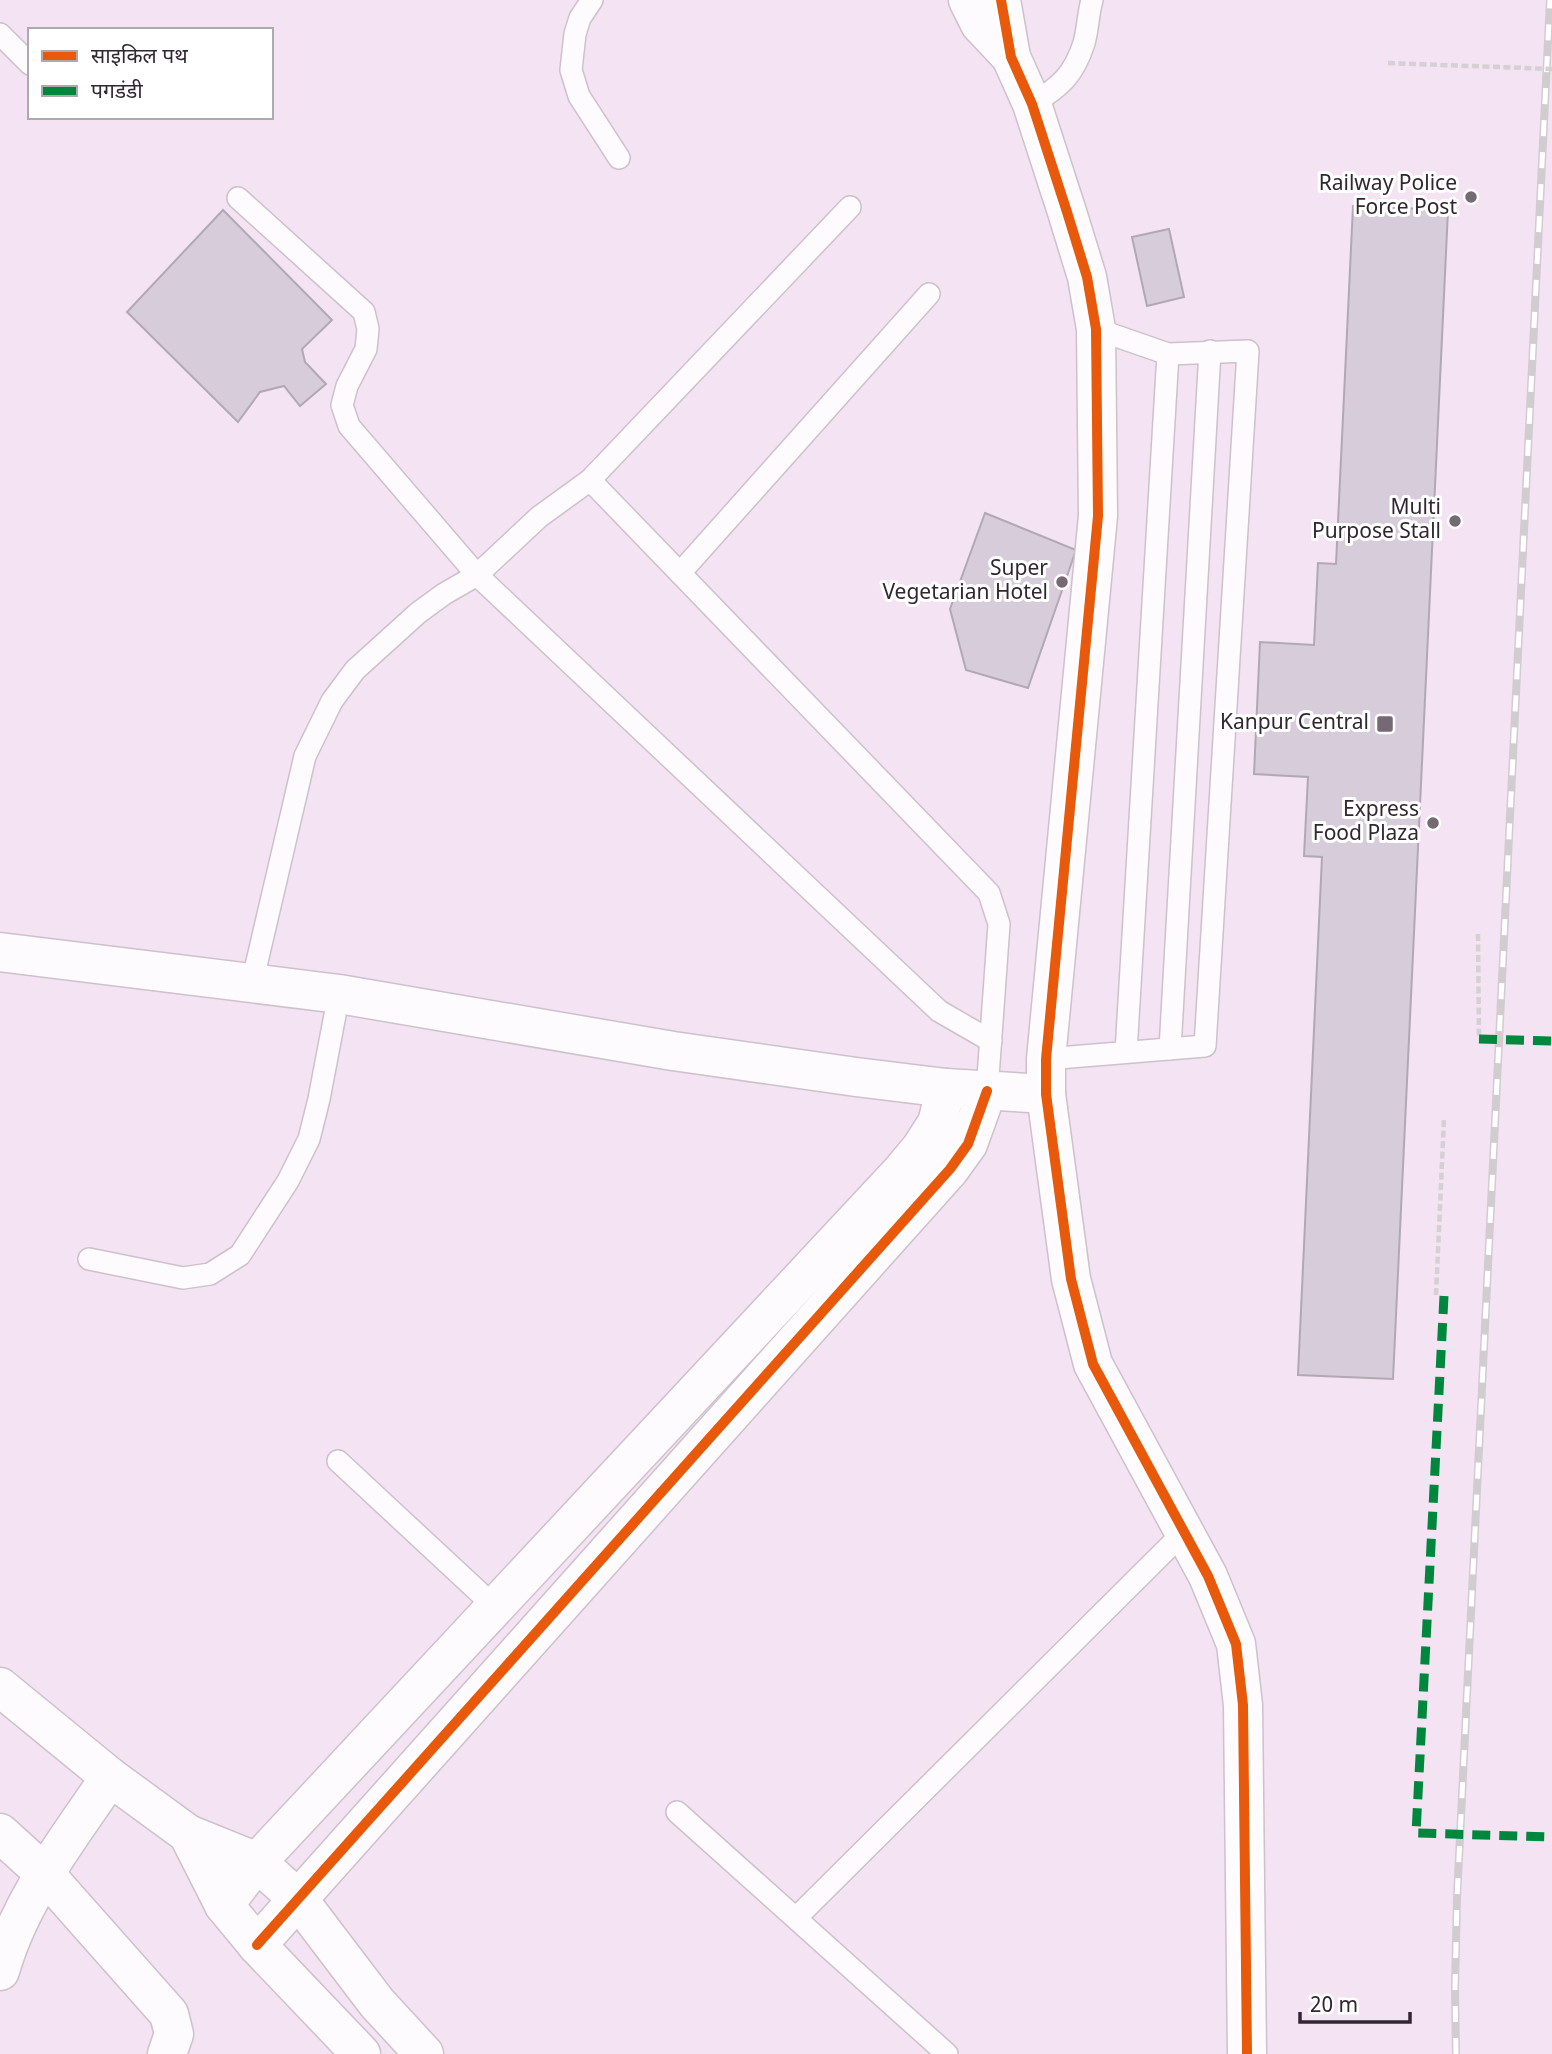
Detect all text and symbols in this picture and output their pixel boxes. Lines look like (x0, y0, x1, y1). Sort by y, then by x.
legend (28, 28, 273, 119)
text: साइकिल पथ (91, 44, 188, 72)
text: पगडंडी (91, 79, 143, 107)
place label: Railway Police Force Post (1319, 171, 1457, 223)
marker: Railway Police Force Post (1463, 189, 1479, 205)
place label: Multi Purpose Stall (1312, 495, 1441, 547)
marker: Multi Purpose Stall (1447, 513, 1463, 529)
place label: Super Vegetarian Hotel (882, 556, 1048, 608)
marker: Super Vegetarian Hotel (1054, 574, 1070, 590)
place label: Kanpur Central (1220, 710, 1369, 738)
marker: Kanpur Central (1375, 714, 1395, 734)
place label: Express Food Plaza (1313, 797, 1419, 849)
marker: Express Food Plaza (1425, 815, 1441, 831)
scale bar (1300, 1980, 1410, 2024)
text: 20 m (1310, 1993, 1358, 2021)

